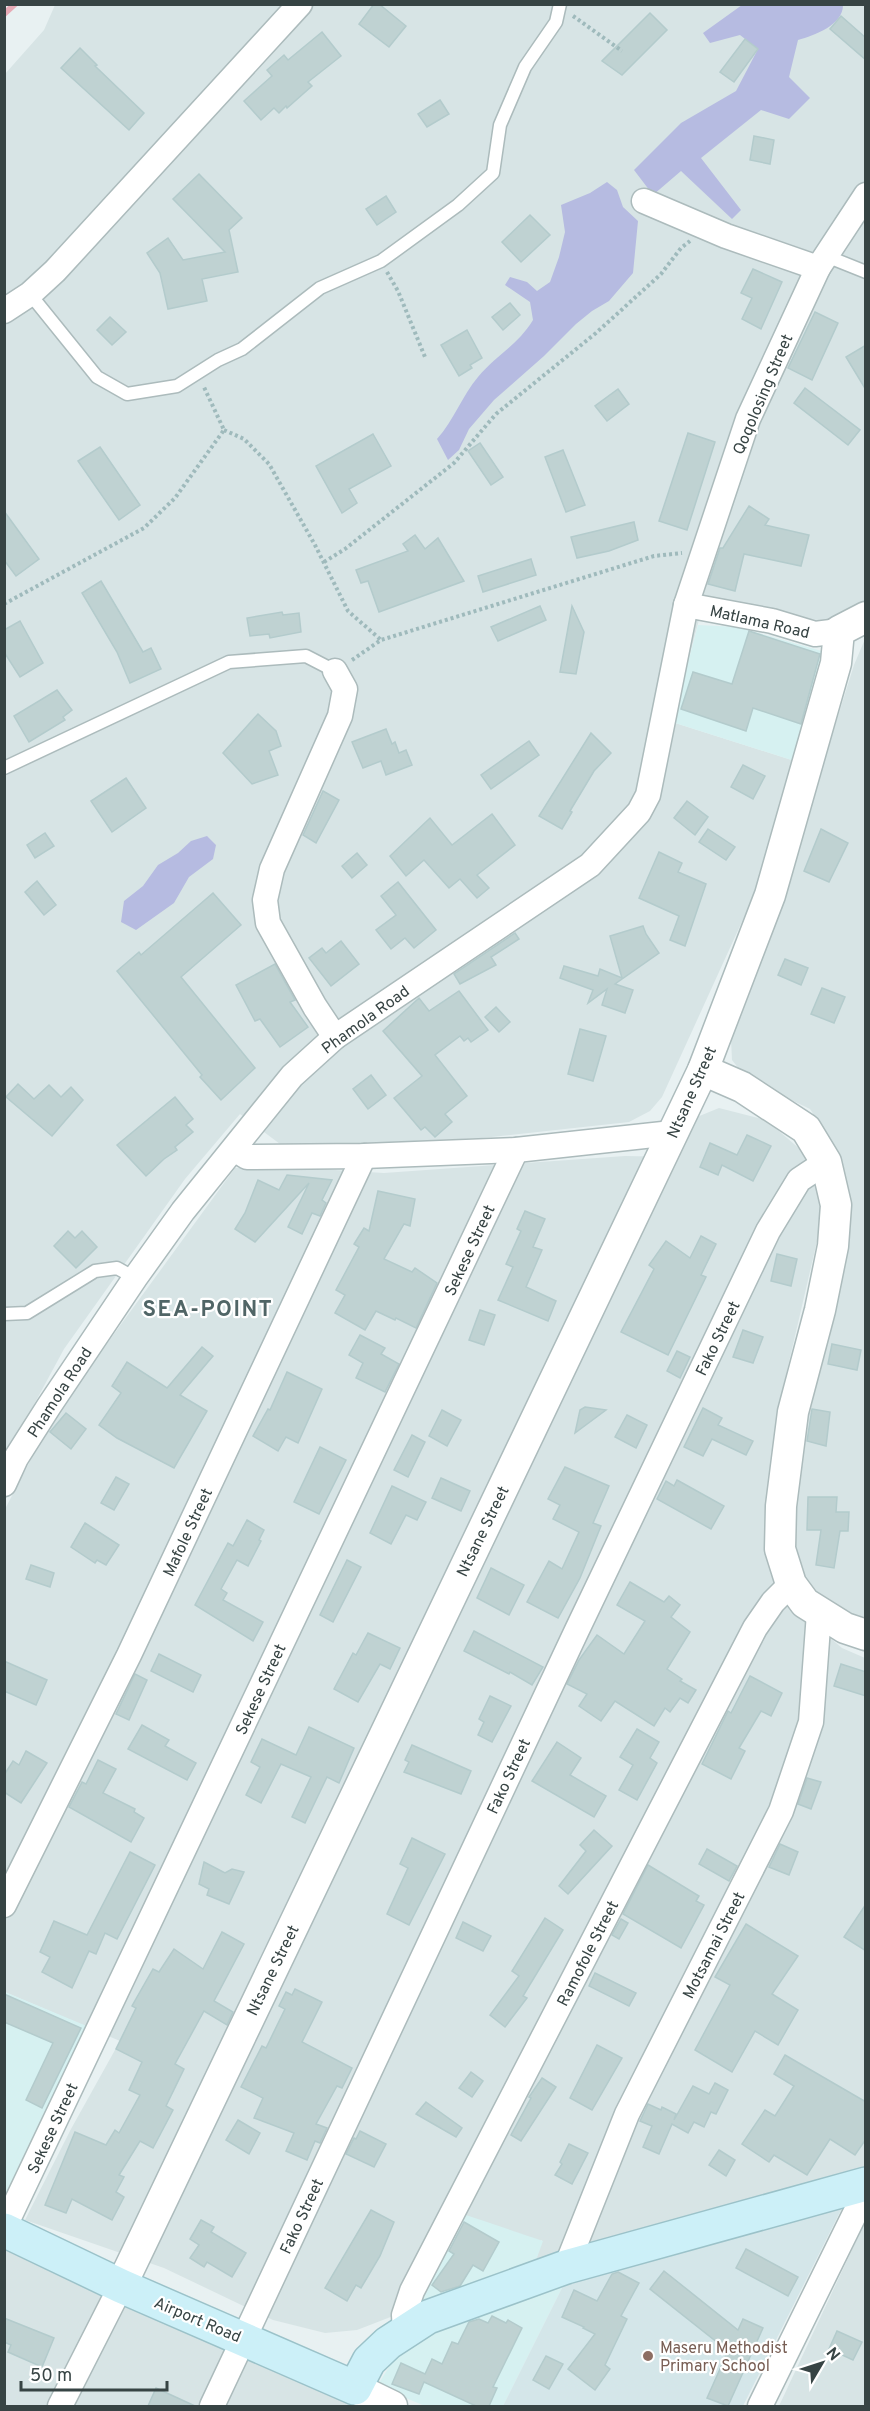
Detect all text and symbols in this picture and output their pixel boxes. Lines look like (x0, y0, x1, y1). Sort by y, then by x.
street label: Qoqolosing Street (729, 331, 798, 458)
street label: Matlama Road (708, 602, 811, 644)
street label: Phamola Road (318, 982, 414, 1059)
street label: Ntsane Street (664, 1044, 722, 1142)
street label: Sekese Street (441, 1202, 501, 1300)
district label: SEA-POINT (143, 1297, 273, 1324)
street label: Fako Street (692, 1298, 746, 1380)
street label: Phamola Road (24, 1344, 97, 1442)
street label: Ntsane Street (453, 1483, 514, 1581)
street label: Mafole Street (160, 1485, 218, 1580)
street label: Sekese Street (232, 1641, 292, 1739)
street label: Fako Street (484, 1736, 536, 1818)
street label: Motsamai Street (679, 1889, 750, 2003)
street label: Ramofole Street (554, 1898, 624, 2010)
street label: Ntsane Street (243, 1922, 304, 2020)
street label: Sekese Street (24, 2080, 84, 2178)
street label: Fako Street (277, 2176, 329, 2258)
street label: Airport Road (151, 2294, 244, 2348)
north arrow (792, 2333, 852, 2393)
place label: Maseru Methodist Primary School (660, 2339, 788, 2377)
text: N (821, 2344, 843, 2366)
marker: Maseru Methodist Primary School (641, 2349, 655, 2363)
scale bar (21, 2354, 166, 2392)
text: 50 m (30, 2365, 72, 2388)

